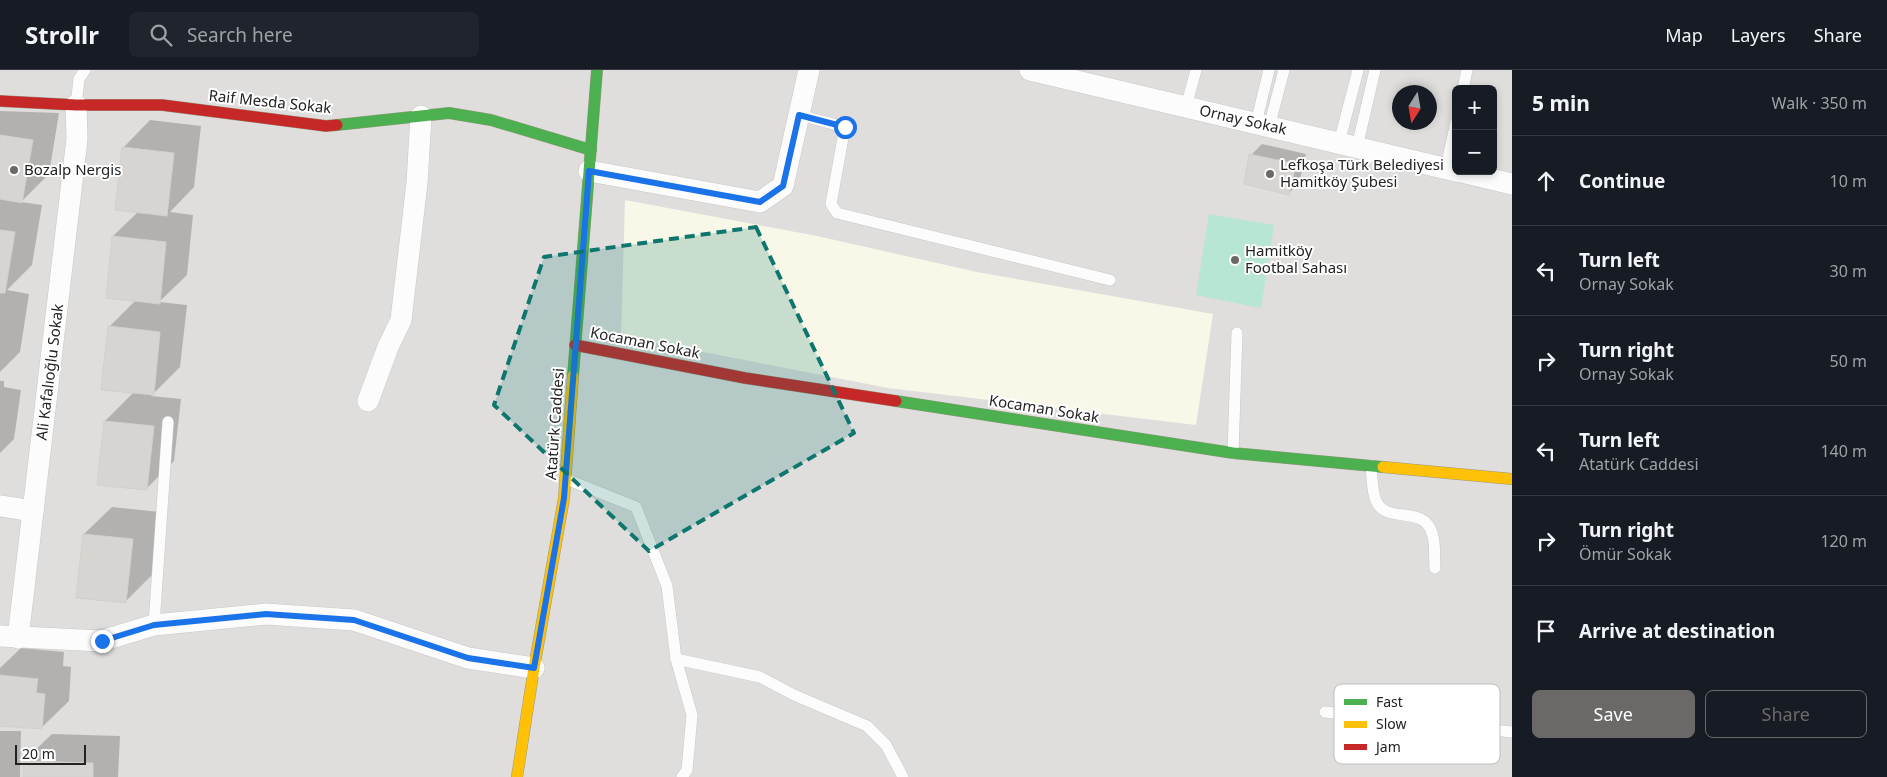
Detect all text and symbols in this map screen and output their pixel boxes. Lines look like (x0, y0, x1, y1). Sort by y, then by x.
search box (129, 12, 479, 57)
text: Strollr (25, 18, 99, 51)
icon: search (147, 21, 175, 49)
text: Search here (187, 22, 293, 48)
text: Map (1665, 23, 1703, 47)
text: Layers (1731, 23, 1786, 47)
text: Share (1814, 23, 1862, 47)
street label: Raif Mesda Sokak (208, 85, 332, 117)
north arrow (1392, 85, 1437, 130)
map controls (1452, 85, 1497, 175)
button: + (1452, 85, 1497, 130)
text: 5 min (1532, 89, 1590, 117)
text: Walk · 350 m (1772, 92, 1867, 114)
street label: Ornay Sokak (1198, 99, 1289, 139)
route start (834, 116, 857, 139)
button: − (1452, 130, 1497, 175)
place label: Lefkoşa Türk Belediyesi Hamitköy Şubesi (1280, 154, 1444, 191)
place label: Bozalp Nergis (24, 159, 121, 179)
marker: Bozalp Nergis (8, 164, 20, 176)
icon: ahead (1532, 167, 1560, 195)
marker: Lefkoşa Türk Belediyesi Hamitköy Şubesi (1264, 168, 1276, 180)
text: Continue (1579, 168, 1665, 194)
text: 10 m (1830, 170, 1867, 192)
place label: Hamitköy Footbal Sahası (1245, 240, 1347, 277)
text: Turn left (1579, 247, 1660, 273)
marker: Hamitköy Footbal Sahası (1229, 254, 1241, 266)
icon: left (1532, 257, 1560, 285)
text: 30 m (1830, 260, 1867, 282)
text: Ornay Sokak (1579, 273, 1674, 295)
street label: Ali Kafalıoğlu Sokak (31, 303, 67, 441)
street label: Kocaman Sokak (589, 322, 702, 362)
text: Turn right (1579, 337, 1674, 363)
icon: right (1532, 347, 1560, 375)
text: 50 m (1830, 350, 1867, 372)
text: Ornay Sokak (1579, 363, 1674, 385)
street label: Atatürk Caddesi (540, 367, 568, 481)
street label: Kocaman Sokak (988, 389, 1101, 427)
text: Turn left (1579, 427, 1660, 453)
icon: left (1532, 437, 1560, 465)
text: 140 m (1820, 440, 1867, 462)
text: Atatürk Caddesi (1579, 453, 1699, 475)
text: Turn right (1579, 517, 1674, 543)
icon: right (1532, 527, 1560, 555)
text: 120 m (1820, 530, 1867, 552)
text: Ömür Sokak (1579, 543, 1672, 565)
icon: arrive (1532, 617, 1560, 645)
text: Arrive at destination (1579, 618, 1775, 644)
route end (91, 630, 114, 653)
legend (1334, 684, 1500, 764)
button: Save (1532, 690, 1695, 738)
button: Share (1705, 690, 1867, 738)
text: Fast (1376, 692, 1403, 711)
text: Slow (1376, 714, 1407, 733)
text: Jam (1374, 737, 1401, 756)
scale bar (15, 742, 86, 765)
text: 20 m (22, 744, 55, 763)

